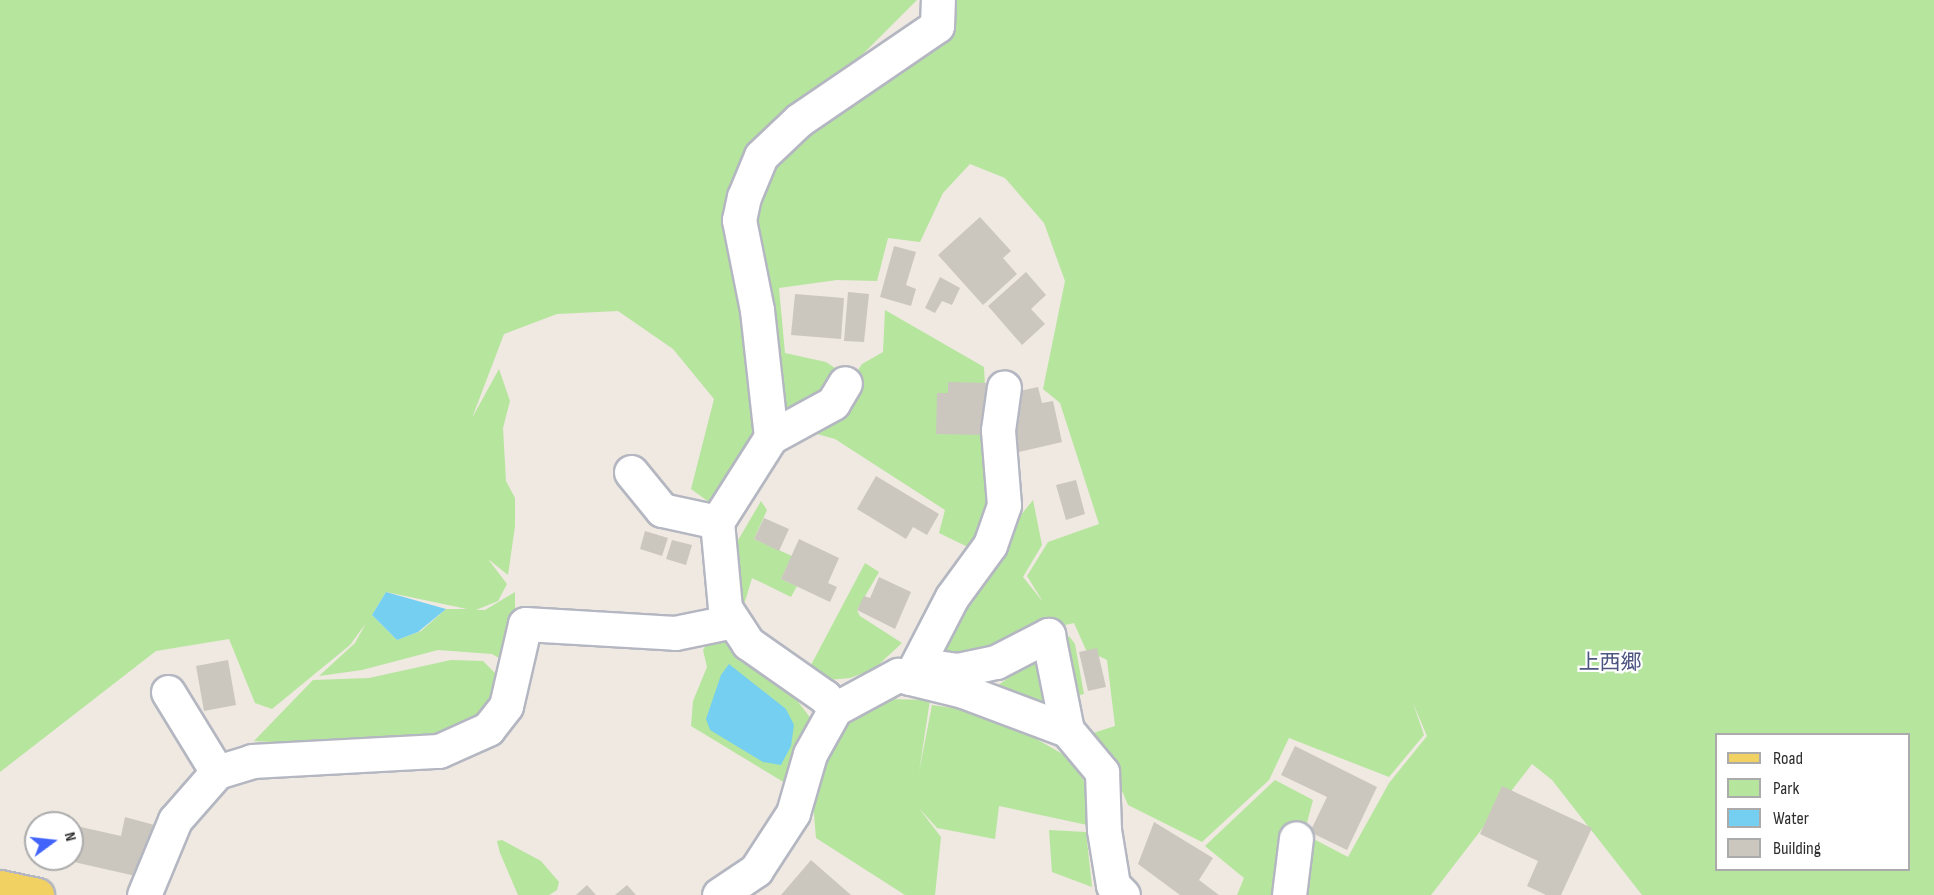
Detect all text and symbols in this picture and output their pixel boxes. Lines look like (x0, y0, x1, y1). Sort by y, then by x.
district label: 上西郷 (1579, 650, 1641, 676)
legend (1715, 733, 1910, 871)
text: Road (1773, 748, 1803, 769)
text: Park (1773, 778, 1799, 799)
text: Water (1773, 808, 1809, 829)
north arrow (24, 811, 84, 871)
text: N (60, 830, 80, 843)
text: Building (1773, 838, 1821, 859)

